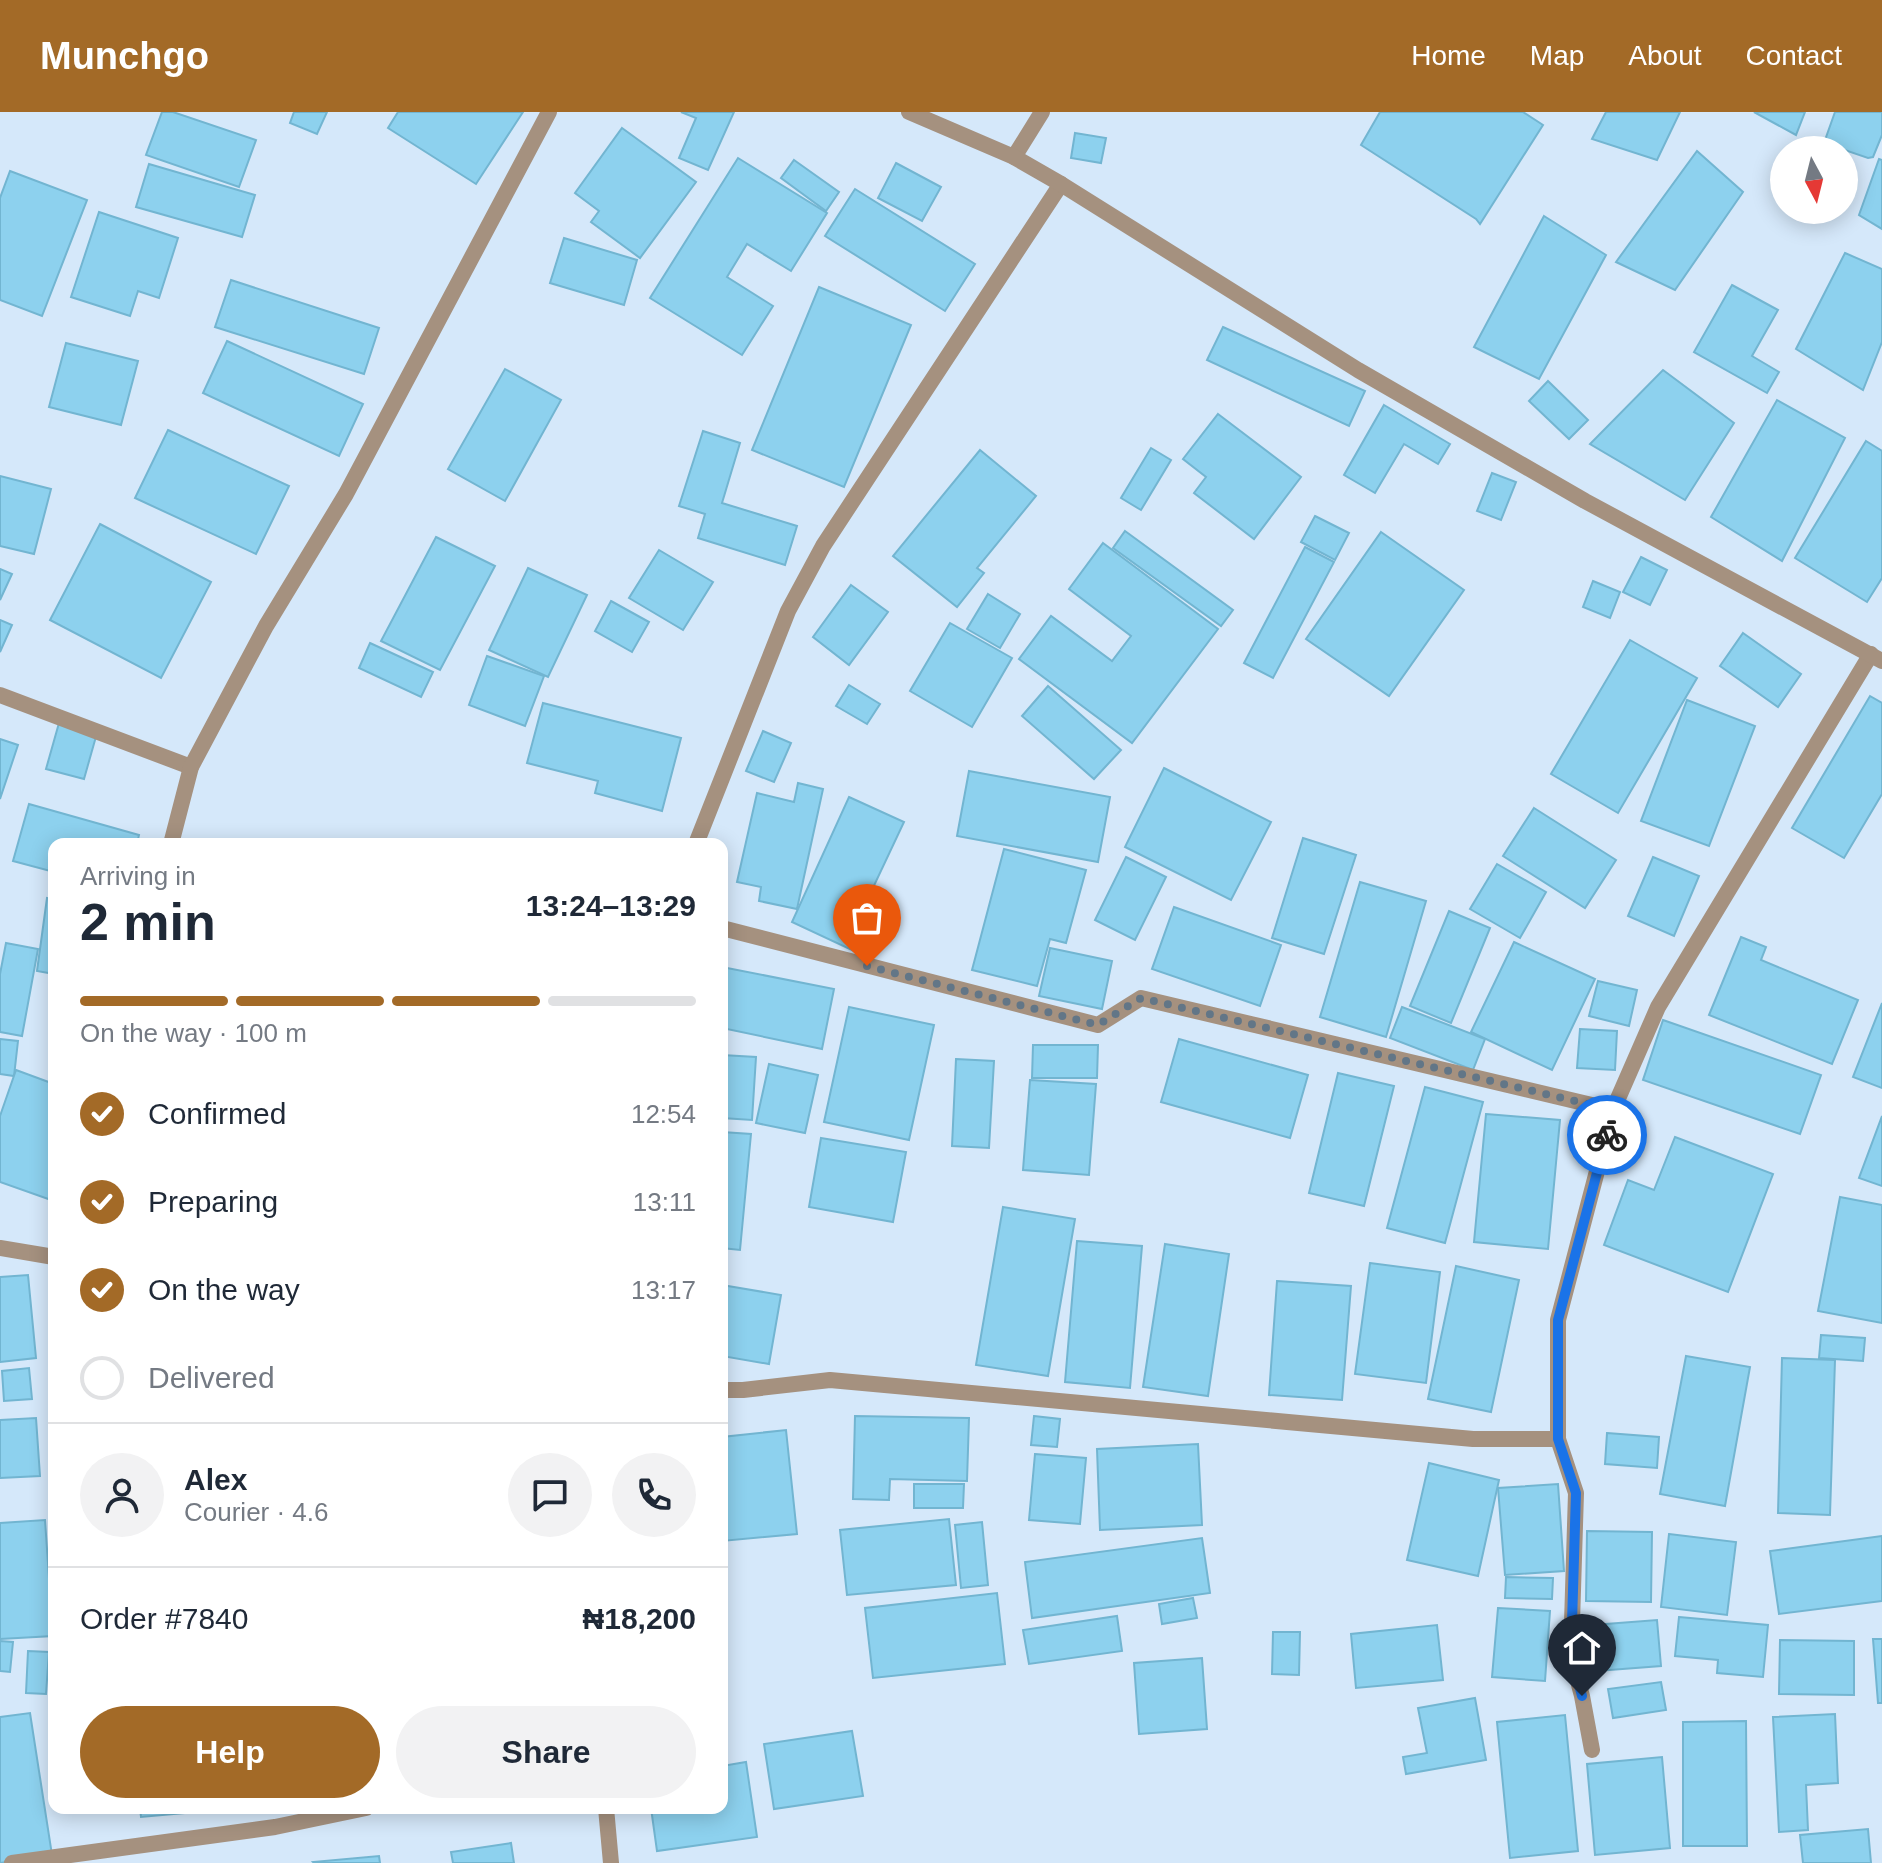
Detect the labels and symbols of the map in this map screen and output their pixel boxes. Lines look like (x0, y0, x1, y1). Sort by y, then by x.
north arrow (1770, 136, 1858, 224)
pin (833, 884, 901, 966)
courier (1567, 1095, 1647, 1175)
pin (1548, 1614, 1616, 1696)

